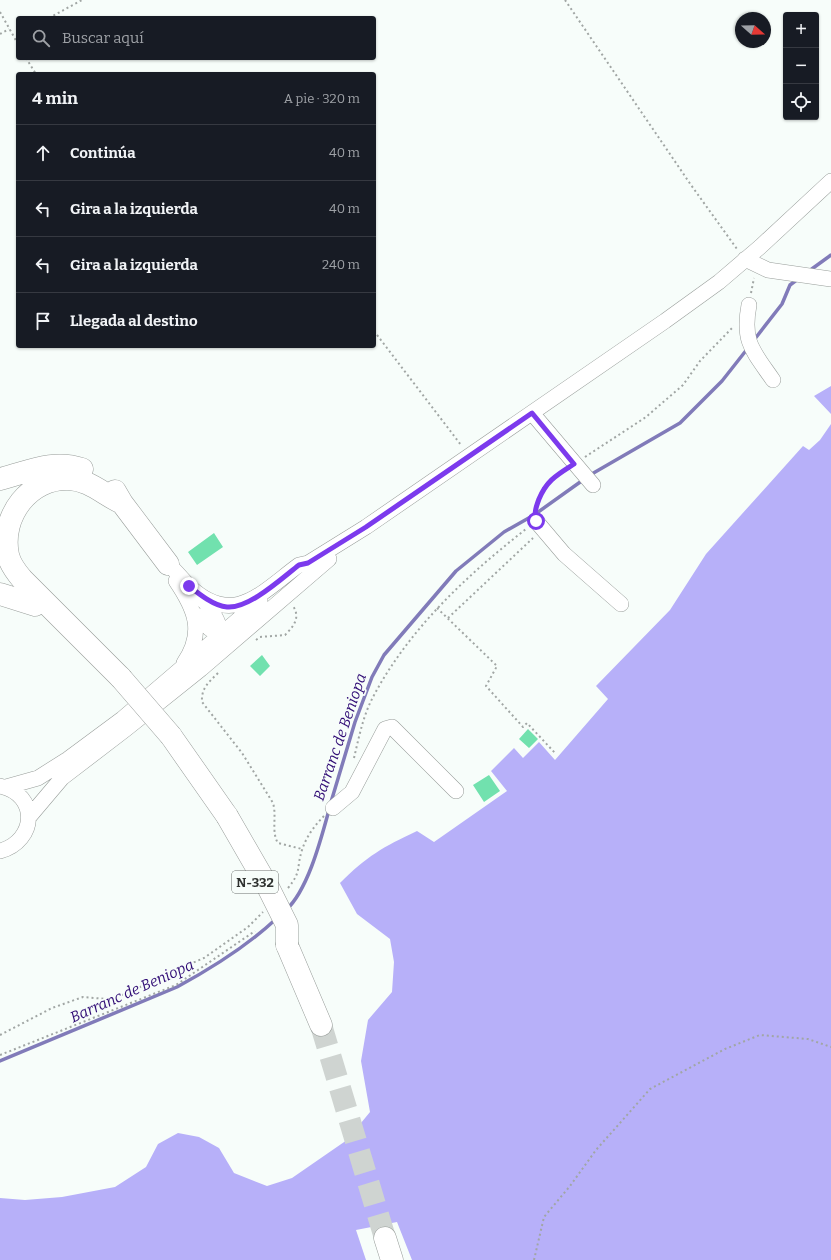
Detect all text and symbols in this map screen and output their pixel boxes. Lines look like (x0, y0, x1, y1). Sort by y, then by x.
north arrow (735, 12, 771, 48)
map controls (783, 12, 819, 120)
button: + (783, 12, 819, 48)
search box (16, 16, 376, 60)
icon: search (30, 27, 52, 49)
text: Buscar aquí (62, 29, 144, 47)
button: − (783, 48, 819, 84)
button: locate (783, 84, 819, 120)
text: 4 min (32, 88, 78, 109)
text: A pie · 320 m (284, 91, 360, 106)
icon: ahead (32, 142, 54, 164)
text: Continúa (70, 144, 136, 162)
text: 40 m (329, 145, 360, 160)
icon: left (32, 198, 54, 220)
text: Gira a la izquierda (70, 200, 198, 218)
text: 40 m (329, 201, 360, 216)
icon: left (32, 254, 54, 276)
text: Gira a la izquierda (70, 256, 198, 274)
text: 240 m (322, 257, 360, 272)
icon: arrive (32, 310, 54, 332)
text: Llegada al destino (70, 312, 198, 330)
route start (527, 512, 545, 530)
route end (180, 577, 198, 595)
water label: Barranc de Beniopa (310, 671, 370, 803)
road number: N-332 (232, 871, 278, 893)
water label: Barranc de Beniopa (67, 956, 197, 1026)

